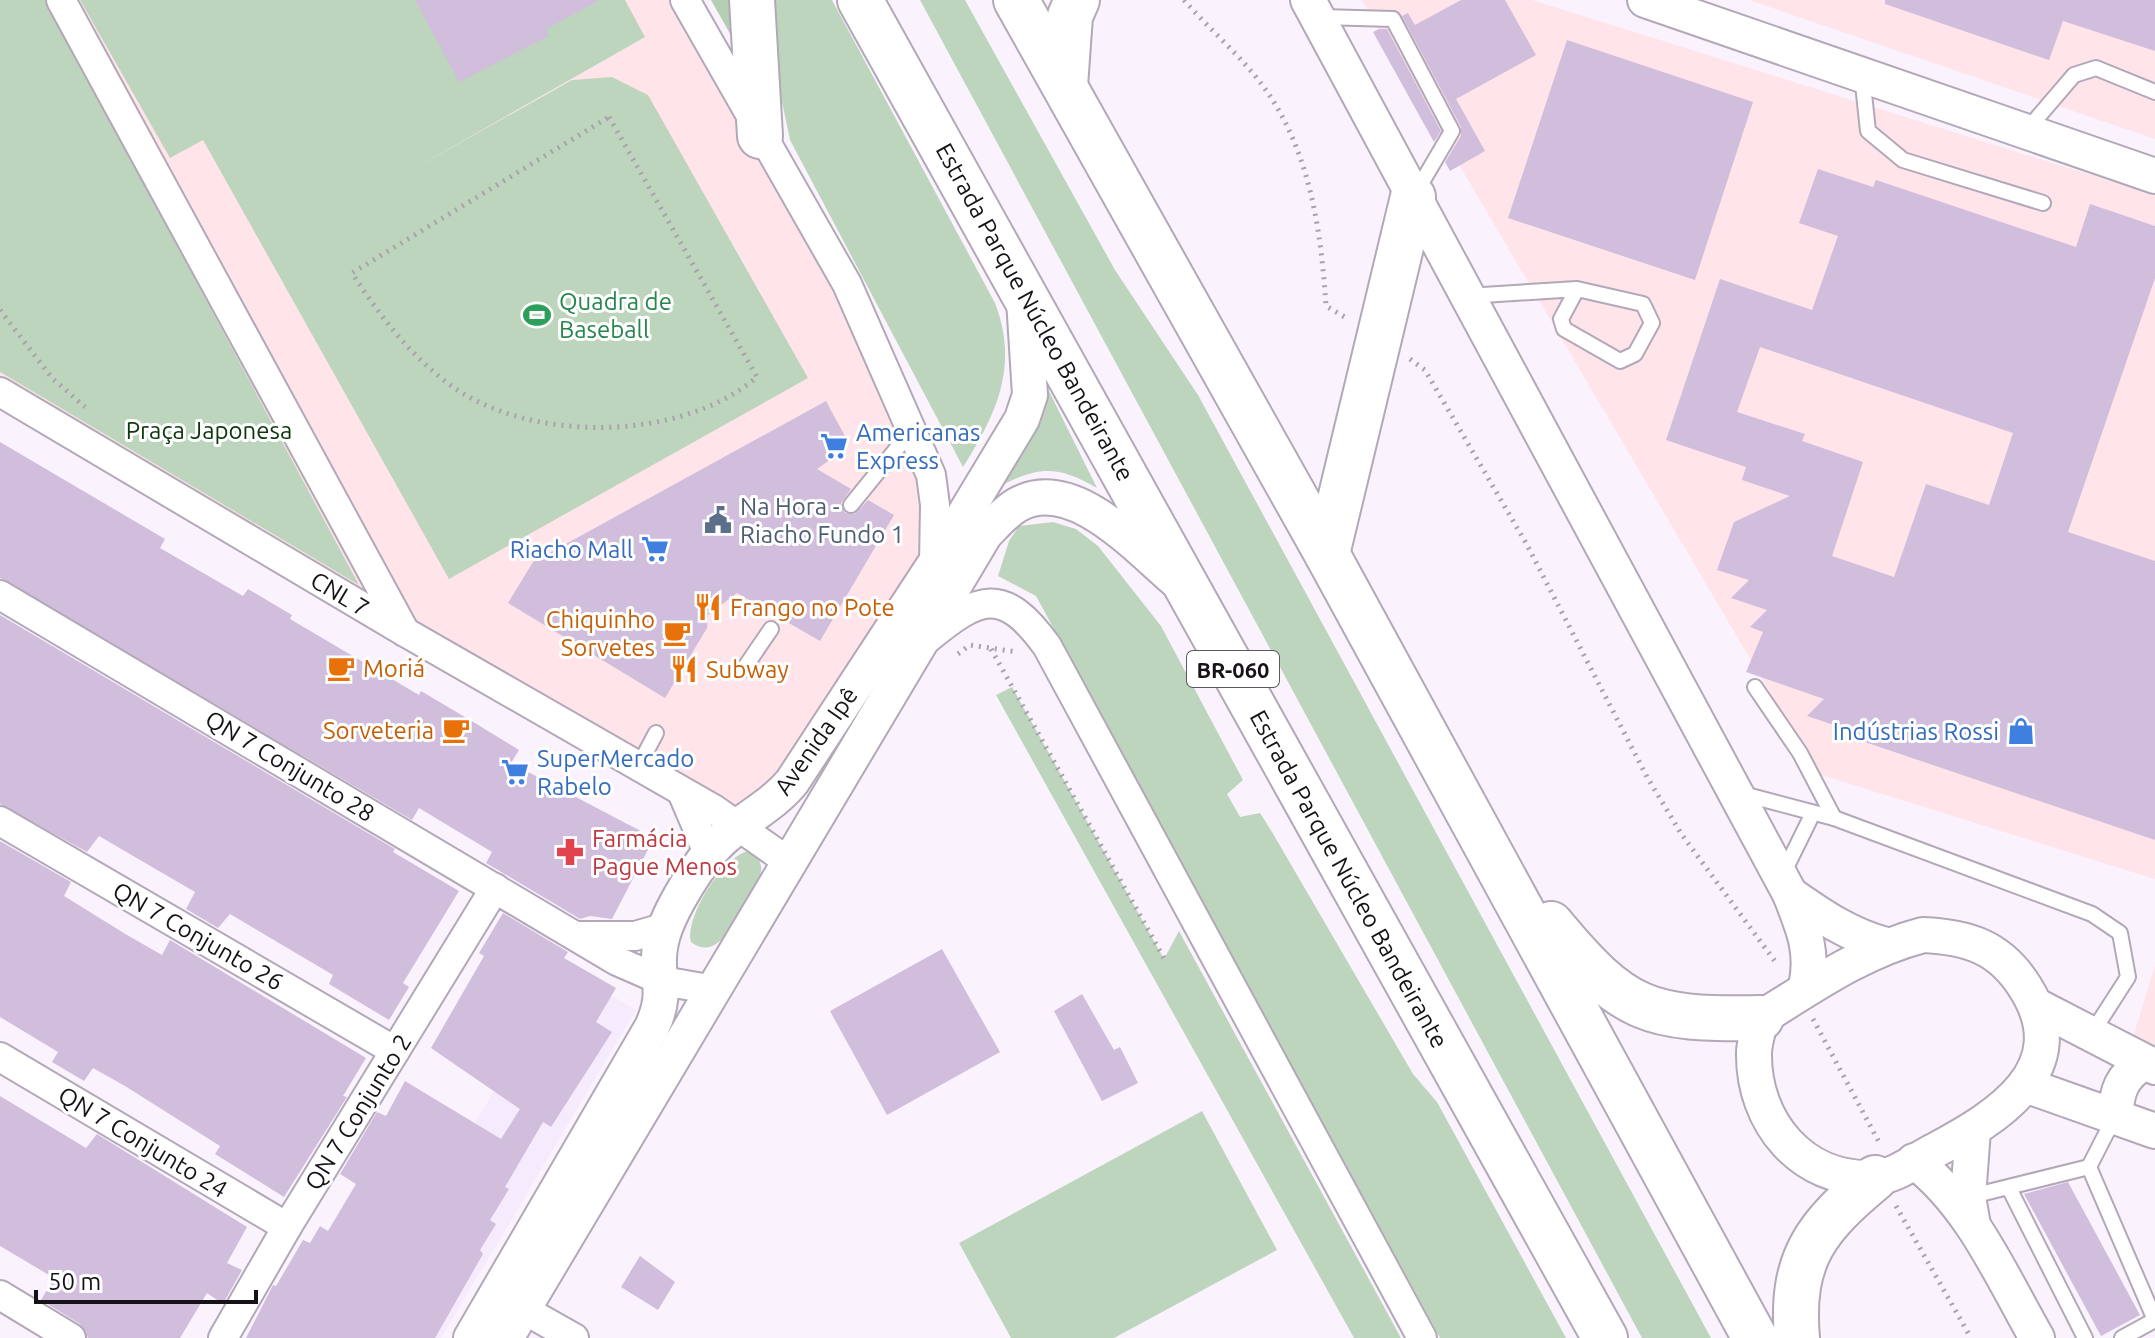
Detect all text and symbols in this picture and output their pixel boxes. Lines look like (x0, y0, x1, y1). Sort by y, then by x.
street label: Estrada Parque Núcleo Bandeirante (931, 138, 1139, 486)
place label: Quadra de Baseball (559, 288, 672, 343)
sports icon: Quadra de Baseball (522, 300, 552, 330)
park label: Praça Japonesa (126, 417, 292, 444)
place label: Americanas Express (856, 419, 980, 474)
supermarket icon: Americanas Express (819, 431, 849, 461)
place label: Na Hora - Riacho Fundo 1 (740, 493, 904, 548)
public building icon: Na Hora - Riacho Fundo 1 (703, 505, 733, 535)
supermarket icon: Riacho Mall (640, 534, 670, 564)
place label: Riacho Mall (510, 536, 633, 563)
street label: CNL 7 (306, 566, 374, 622)
restaurant icon: Frango no Pote (693, 592, 723, 622)
place label: Frango no Pote (730, 594, 895, 621)
place label: Chiquinho Sorvetes (546, 606, 655, 661)
cafe icon: Chiquinho Sorvetes (662, 618, 692, 648)
road number: BR-060 (1187, 651, 1279, 687)
cafe icon: Moriá (326, 653, 356, 683)
restaurant icon: Subway (669, 654, 699, 684)
place label: Moriá (363, 655, 425, 682)
place label: Subway (706, 656, 789, 683)
street label: Avenida Ipê (769, 682, 863, 800)
street label: QN 7 Conjunto 28 (201, 705, 379, 827)
street label: Estrada Parque Núcleo Bandeirante (1245, 705, 1453, 1053)
cafe icon: Sorveteria (441, 715, 471, 745)
shop icon: Indústrias Rossi (2006, 716, 2036, 746)
place label: Sorveteria (323, 717, 434, 744)
place label: Indústrias Rossi (1833, 718, 1999, 745)
place label: SuperMercado Rabelo (537, 745, 694, 800)
supermarket icon: SuperMercado Rabelo (500, 757, 530, 787)
place label: Farmácia Pague Menos (592, 825, 737, 880)
pharmacy icon: Farmácia Pague Menos (555, 837, 585, 867)
street label: QN 7 Conjunto 26 (108, 876, 288, 996)
street label: QN 7 Conjunto 2 (299, 1029, 417, 1195)
street label: QN 7 Conjunto 24 (54, 1081, 232, 1203)
scale bar (36, 1254, 256, 1304)
text: 50 m (48, 1268, 101, 1295)

